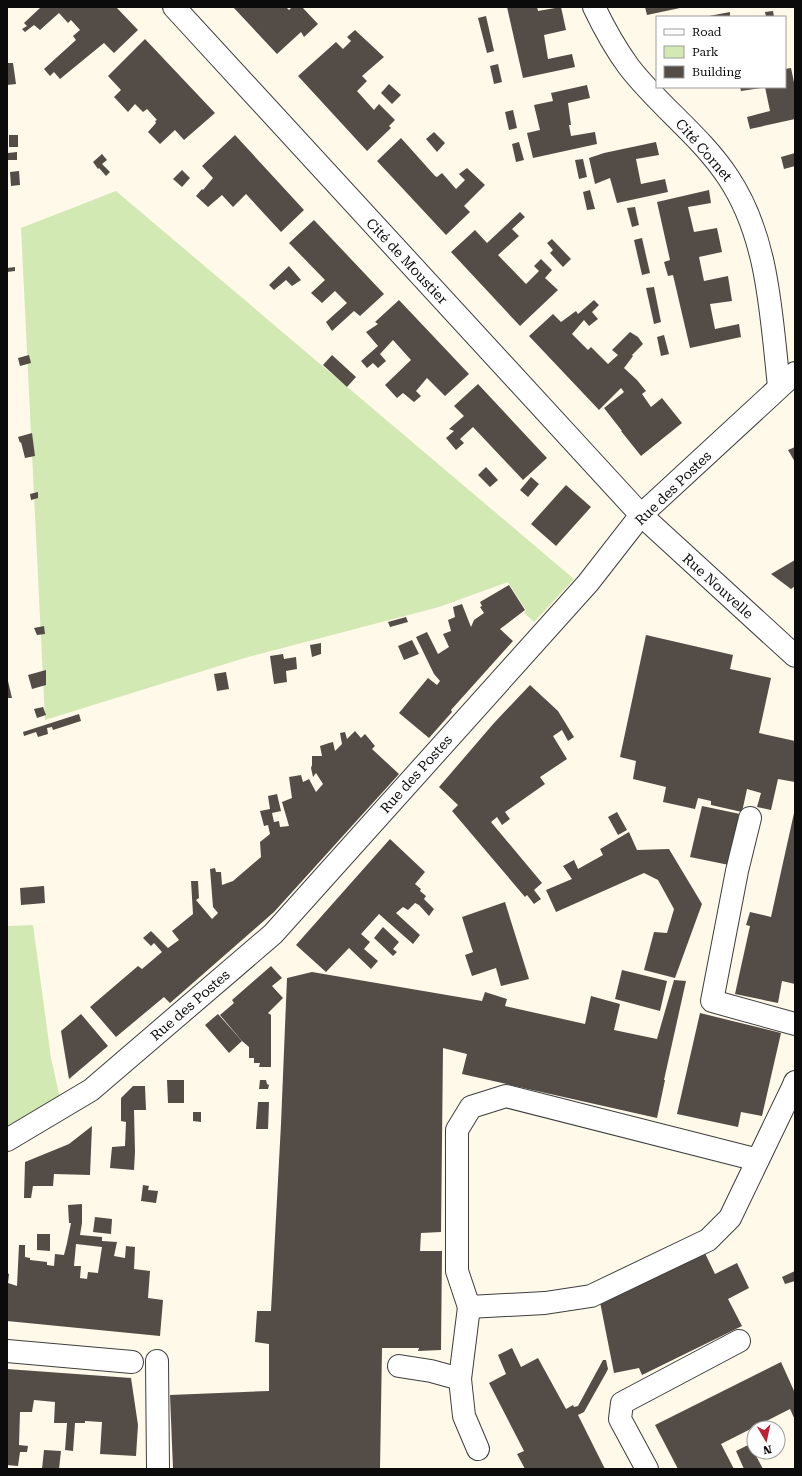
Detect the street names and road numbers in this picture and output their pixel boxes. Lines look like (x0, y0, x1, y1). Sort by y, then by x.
street label: Cité Cornet (673, 116, 735, 184)
street label: Cité de Moustier (363, 215, 451, 307)
street label: Rue des Postes (632, 447, 715, 528)
street label: Rue Nouvelle (679, 550, 757, 622)
street label: Rue des Postes (377, 731, 456, 816)
street label: Rue des Postes (147, 966, 233, 1044)

